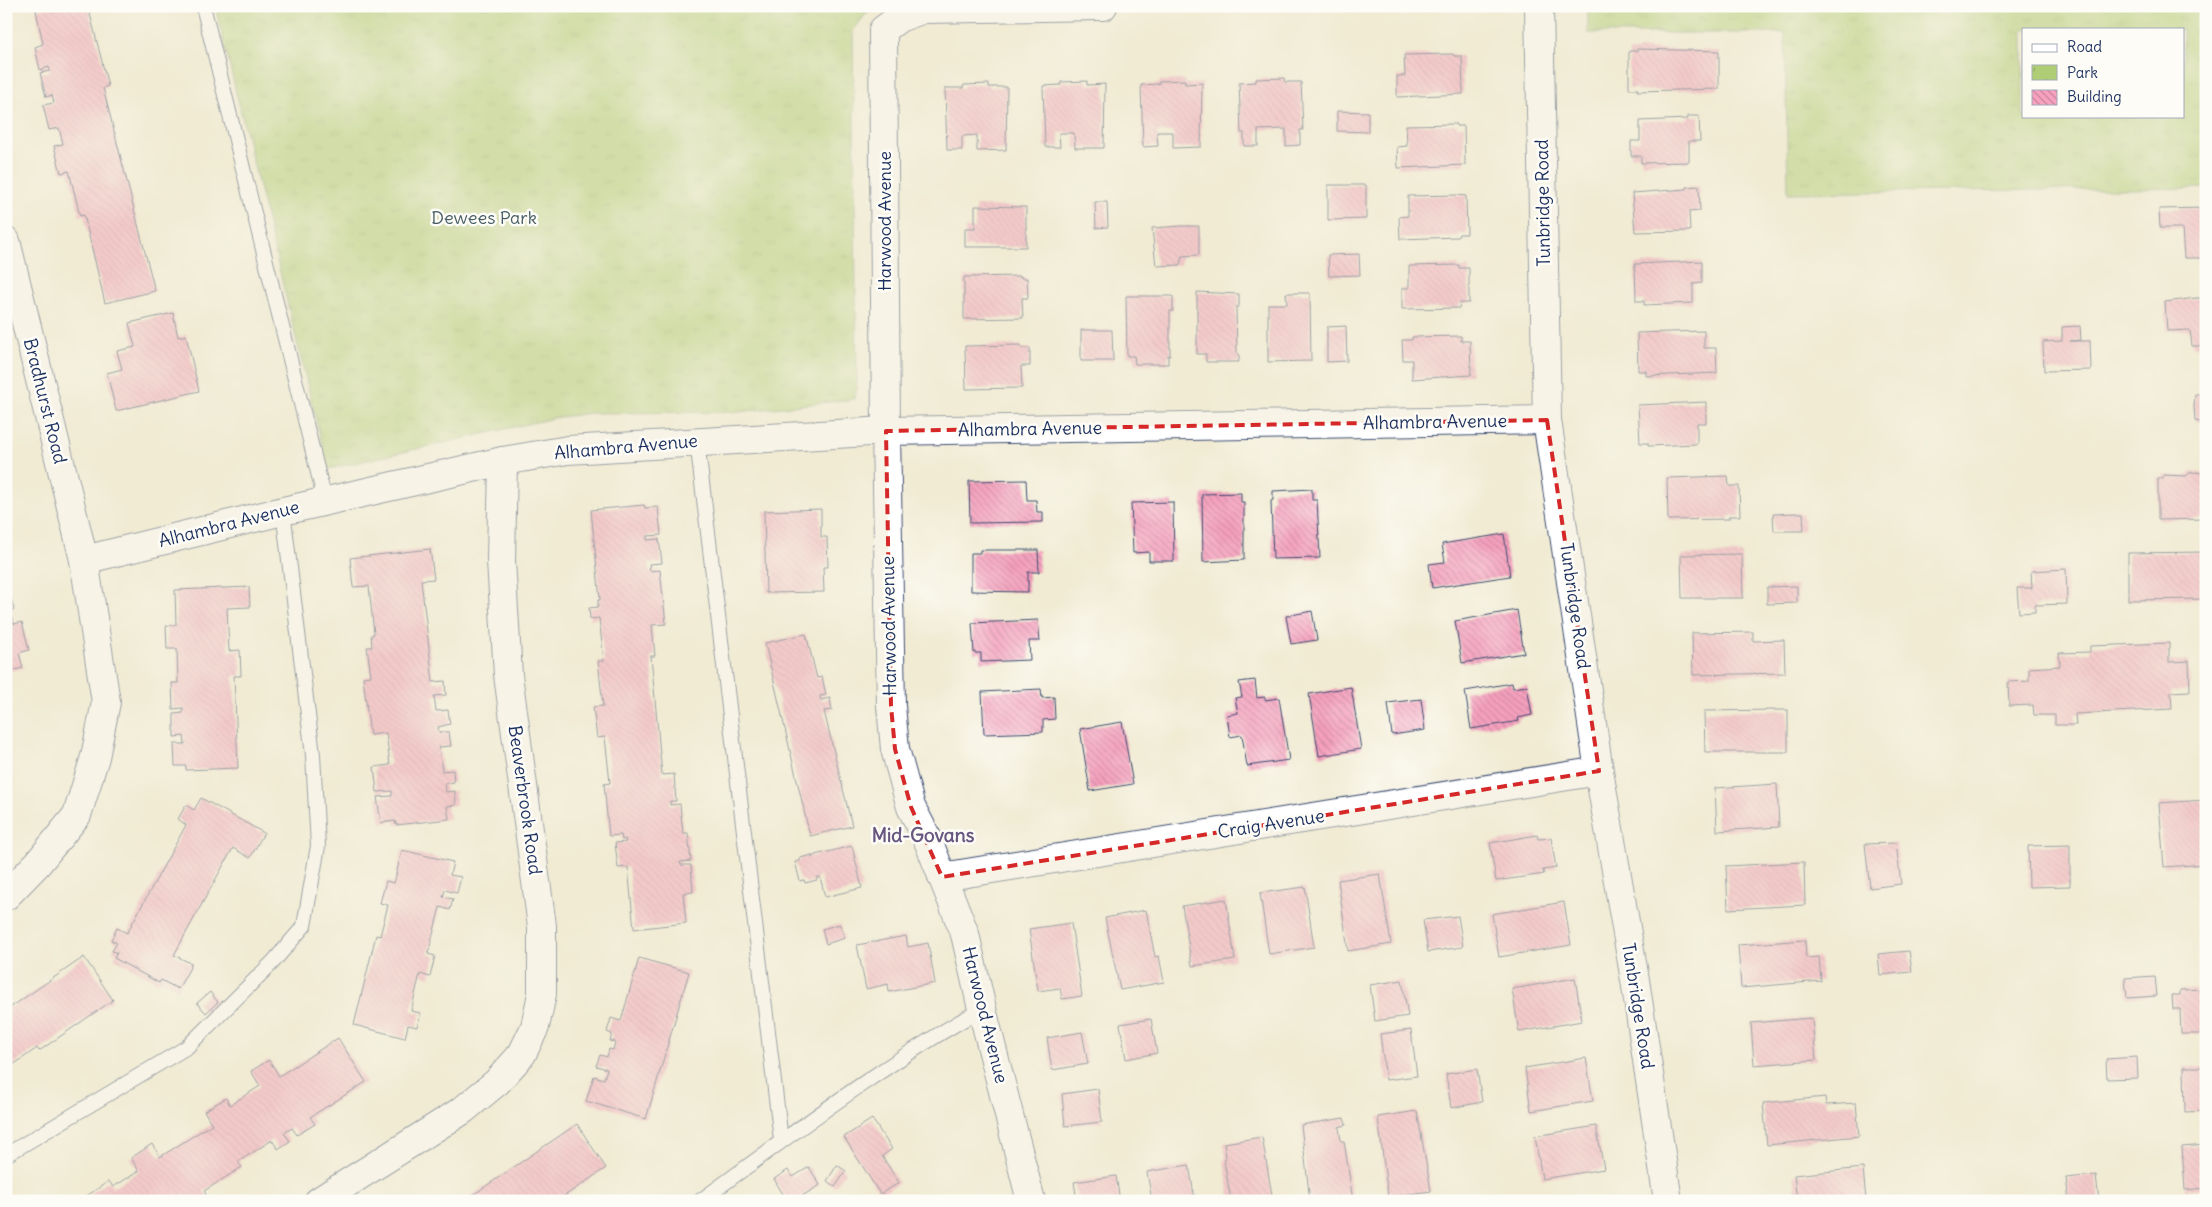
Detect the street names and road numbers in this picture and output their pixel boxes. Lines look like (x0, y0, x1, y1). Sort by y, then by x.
street label: Tunbridge Road (1530, 139, 1555, 267)
street label: Harwood Avenue (873, 151, 896, 291)
street label: Bradhurst Road (19, 336, 72, 466)
street label: Alhambra Avenue (1363, 409, 1507, 434)
street label: Alhambra Avenue (958, 416, 1102, 441)
street label: Alhambra Avenue (553, 429, 699, 464)
street label: Alhambra Avenue (156, 495, 302, 552)
street label: Tunbridge Road (1555, 541, 1596, 671)
street label: Harwood Avenue (876, 556, 901, 696)
street label: Beaverbrook Road (504, 724, 547, 876)
street label: Craig Avenue (1216, 804, 1326, 843)
street label: Tunbridge Road (1617, 941, 1660, 1071)
street label: Harwood Avenue (957, 944, 1014, 1086)

